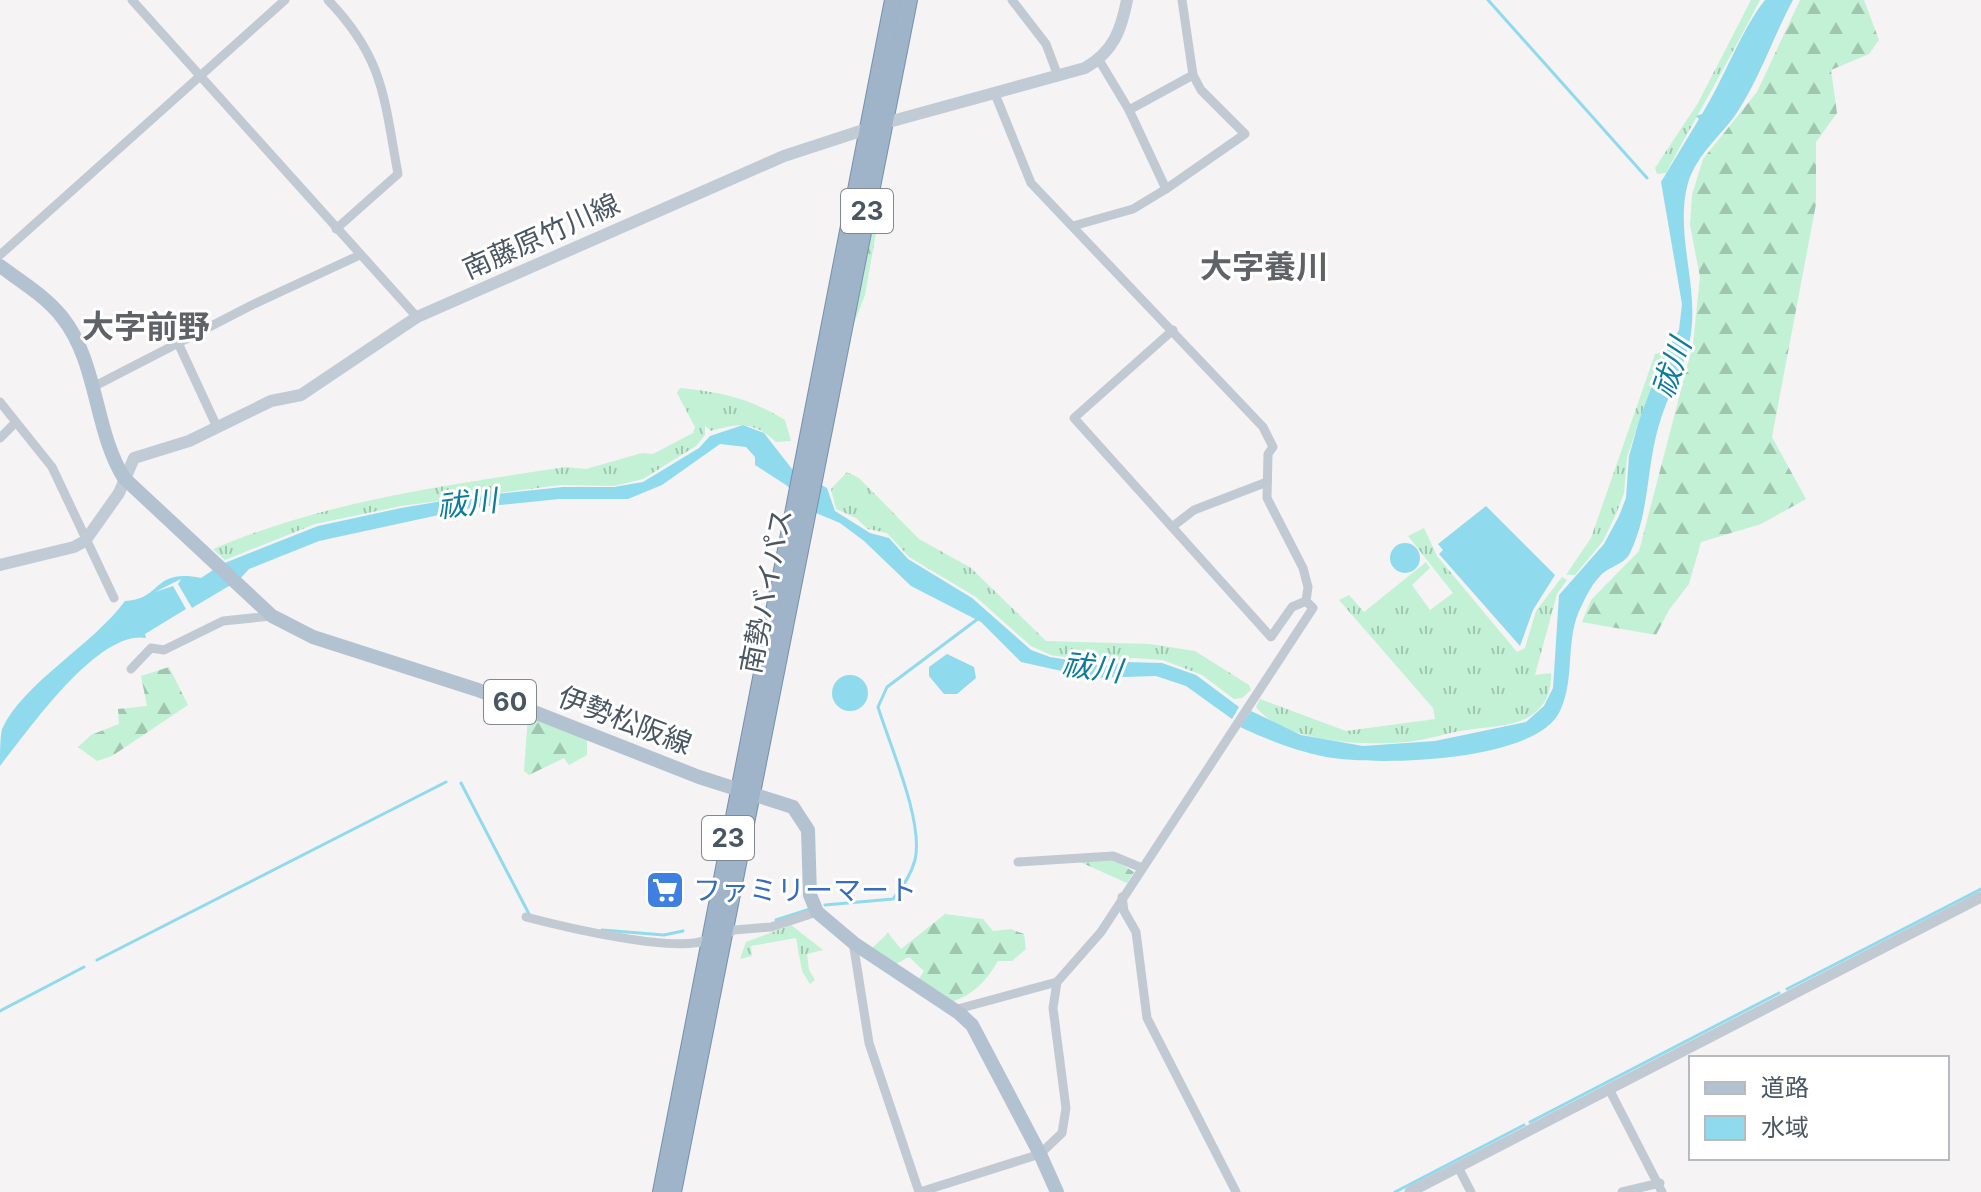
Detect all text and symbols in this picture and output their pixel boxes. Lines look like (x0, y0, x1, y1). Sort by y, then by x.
street label: 南藤原竹川線 (457, 186, 625, 286)
road number: 23 (841, 189, 893, 233)
district label: 大字養川 (1200, 247, 1328, 286)
district label: 大字前野 (82, 307, 210, 346)
water label: 祓川 (1644, 331, 1699, 402)
water label: 祓川 (435, 481, 502, 525)
street label: 南勢バイパス (733, 506, 799, 676)
water label: 祓川 (1060, 645, 1127, 689)
street label: 伊勢松阪線 (554, 679, 696, 761)
road number: 60 (484, 680, 536, 724)
road number: 23 (702, 816, 754, 860)
supermarket icon: ファミリーマート (644, 869, 686, 911)
place label: ファミリーマート (693, 873, 917, 907)
legend (1689, 1056, 1949, 1160)
text: 道路 (1761, 1073, 1809, 1102)
text: 水域 (1761, 1113, 1809, 1142)

